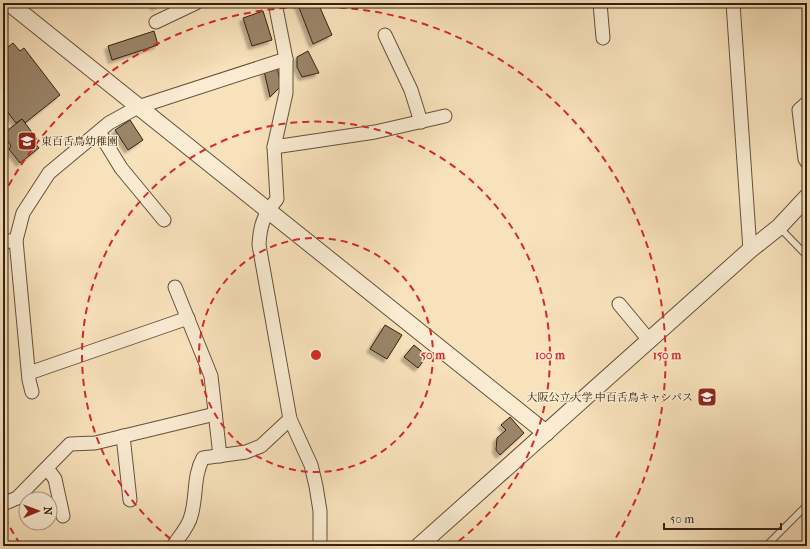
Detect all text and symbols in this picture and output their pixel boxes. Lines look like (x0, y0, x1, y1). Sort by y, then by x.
school or university icon: 東百舌鳥幼稚園 (16, 130, 38, 152)
place label: 東百舌鳥幼稚園 (41, 135, 118, 148)
centre of rings (309, 348, 323, 362)
text: 50 m (421, 348, 446, 362)
text: 100 m (535, 348, 566, 362)
text: 150 m (653, 348, 682, 362)
school or university icon: 大阪公立大学 中百舌鳥キャンパス (696, 386, 718, 408)
place label: 大阪公立大学 中百舌鳥キャンパス (526, 391, 693, 404)
north arrow (18, 491, 58, 531)
scale bar (664, 505, 781, 531)
text: N (41, 507, 54, 516)
text: 50 m (670, 512, 694, 526)

